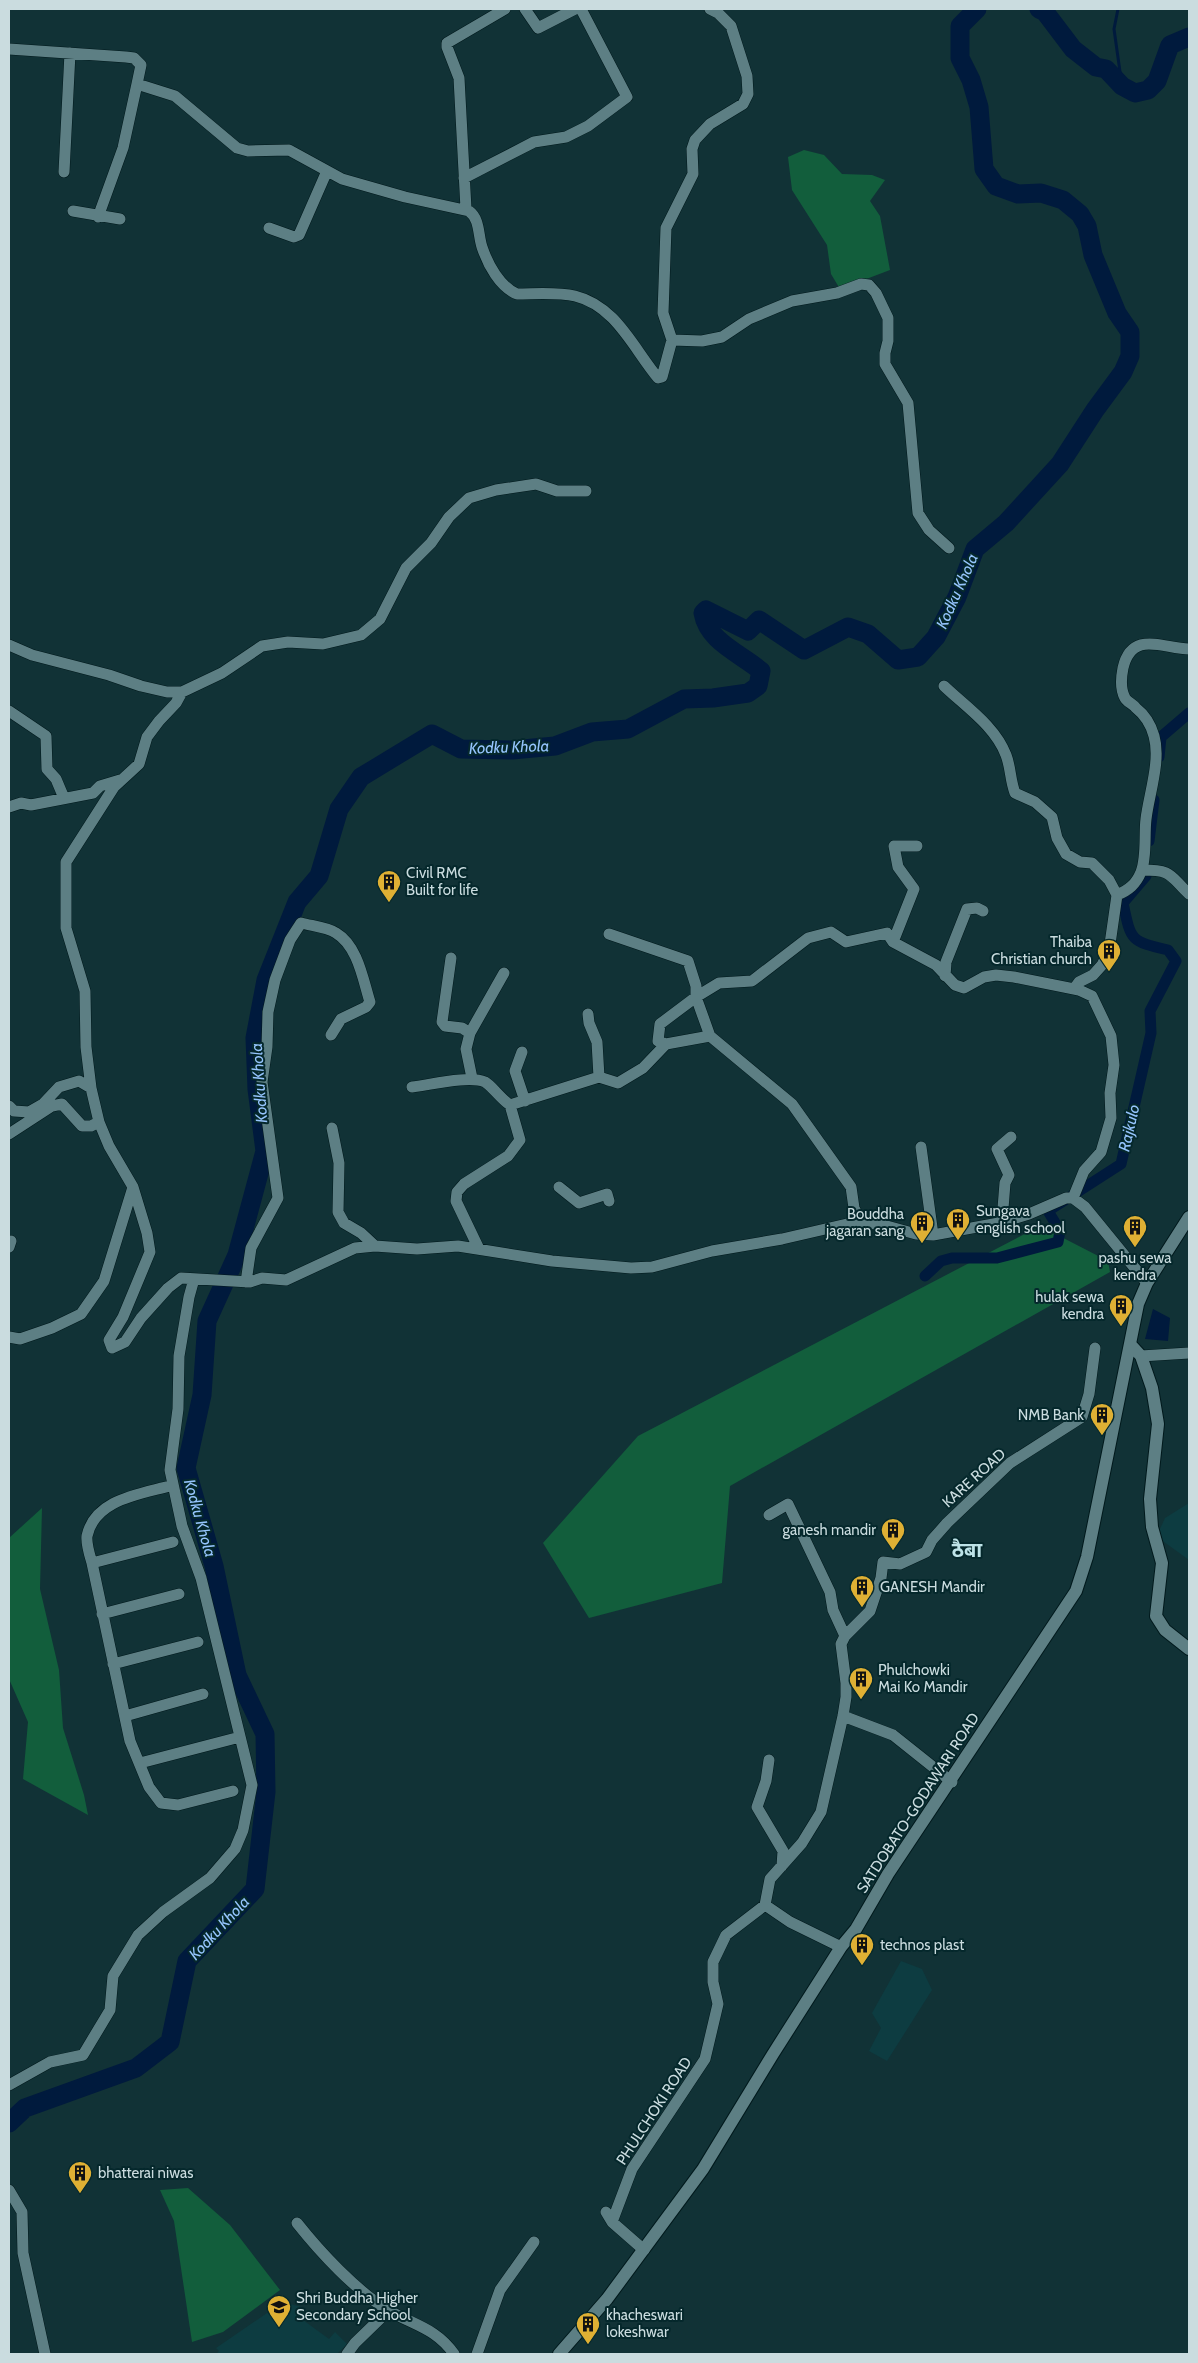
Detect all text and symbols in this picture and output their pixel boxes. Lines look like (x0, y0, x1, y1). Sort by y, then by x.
water label: Kodku Khola (932, 550, 982, 632)
water label: Kodku Khola (469, 736, 549, 758)
place label: Civil RMC Built for life (406, 864, 479, 899)
building icon: Civil RMC Built for life (376, 869, 402, 903)
place label: Thaiba Christian church (991, 933, 1093, 968)
building icon: Thaiba Christian church (1096, 938, 1122, 972)
water label: Kodku Khola (247, 1042, 271, 1124)
water label: Rajkulo (1114, 1103, 1144, 1153)
place label: Sungava english school (976, 1202, 1066, 1237)
place label: Bouddha jagaran sang (825, 1205, 905, 1240)
building icon: Sungava english school (945, 1207, 971, 1241)
building icon: Bouddha jagaran sang (909, 1210, 935, 1244)
building icon: pashu sewa kendra (1122, 1214, 1148, 1248)
place label: pashu sewa kendra (1098, 1249, 1172, 1284)
place label: hulak sewa kendra (1035, 1288, 1105, 1323)
building icon: hulak sewa kendra (1108, 1293, 1134, 1327)
building icon: NMB Bank (1089, 1402, 1115, 1436)
place label: NMB Bank (1018, 1406, 1084, 1424)
street label: KARE ROAD (939, 1445, 1009, 1511)
water label: Kodku Khola (180, 1477, 220, 1559)
building icon: ganesh mandir (880, 1517, 906, 1551)
place label: ganesh mandir (783, 1521, 876, 1539)
district label: ठैबा (952, 1538, 983, 1562)
building icon: GANESH Mandir (849, 1574, 875, 1608)
place label: GANESH Mandir (880, 1578, 985, 1596)
place label: Phulchowki Mai Ko Mandir (878, 1661, 968, 1696)
building icon: Phulchowki Mai Ko Mandir (848, 1666, 874, 1700)
street label: SATDOBATO-GODAWARI ROAD (853, 1709, 983, 1897)
water label: Kodku Khola (185, 1892, 253, 1964)
building icon: technos plast (849, 1932, 875, 1966)
place label: technos plast (880, 1936, 964, 1954)
street label: PHULCHOKI ROAD (612, 2054, 696, 2168)
building icon: bhatterai niwas (67, 2160, 93, 2194)
place label: bhatterai niwas (98, 2164, 193, 2182)
place label: Shri Buddha Higher Secondary School (296, 2289, 418, 2324)
school or university icon: Shri Buddha Higher Secondary School (266, 2294, 292, 2328)
place label: khacheswari lokeshwar (606, 2306, 683, 2341)
building icon: khacheswari lokeshwar (575, 2311, 601, 2345)

